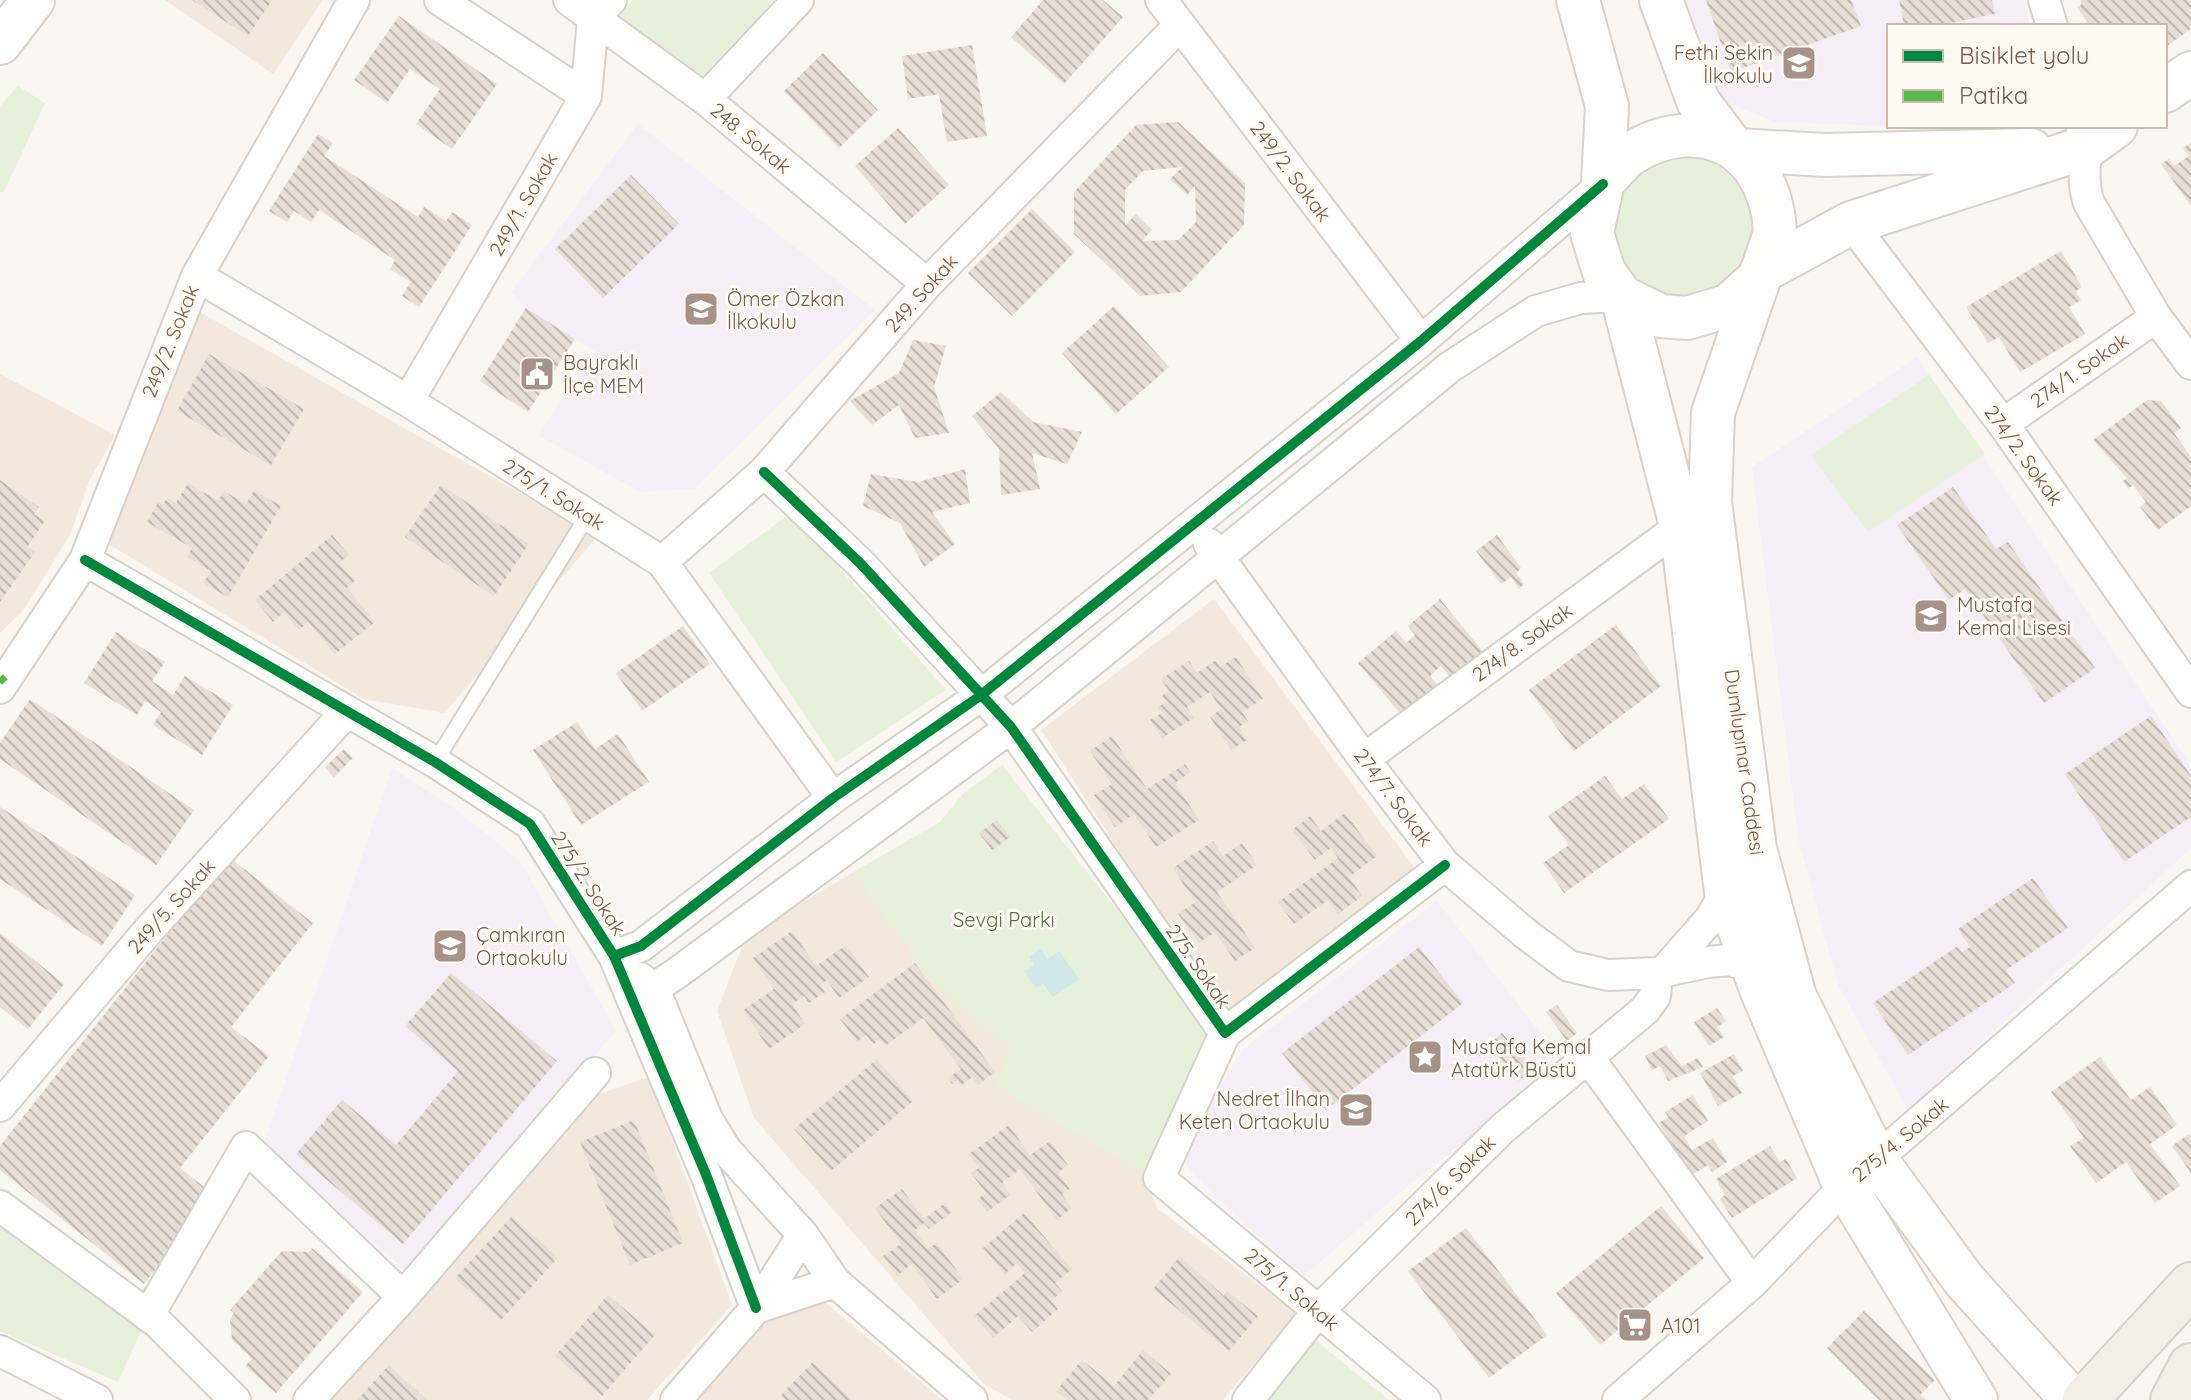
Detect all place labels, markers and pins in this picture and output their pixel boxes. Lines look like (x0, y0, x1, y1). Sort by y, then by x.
place label: Fethi Sekin İlkokulu (1674, 40, 1773, 88)
school or university icon: Fethi Sekin İlkokulu (1780, 44, 1818, 82)
place label: Ömer Özkan İlkokulu (727, 286, 844, 334)
school or university icon: Ömer Özkan İlkokulu (682, 290, 720, 328)
place label: Bayraklı İlçe MEM (563, 350, 644, 398)
public building icon: Bayraklı İlçe MEM (518, 355, 556, 393)
place label: Mustafa Kemal Lisesi (1957, 592, 2071, 640)
school or university icon: Mustafa Kemal Lisesi (1912, 597, 1950, 635)
place label: Çamkıran Ortaokulu (476, 922, 568, 970)
school or university icon: Çamkıran Ortaokulu (431, 927, 469, 965)
place label: Mustafa Kemal Atatürk Büstü (1451, 1034, 1591, 1082)
place icon: Mustafa Kemal Atatürk Büstü (1406, 1038, 1444, 1076)
place label: Nedret İlhan Keten Ortaokulu (1179, 1086, 1330, 1134)
school or university icon: Nedret İlhan Keten Ortaokulu (1337, 1091, 1375, 1129)
supermarket icon: A101 (1616, 1306, 1654, 1344)
place label: A101 (1661, 1313, 1701, 1338)

